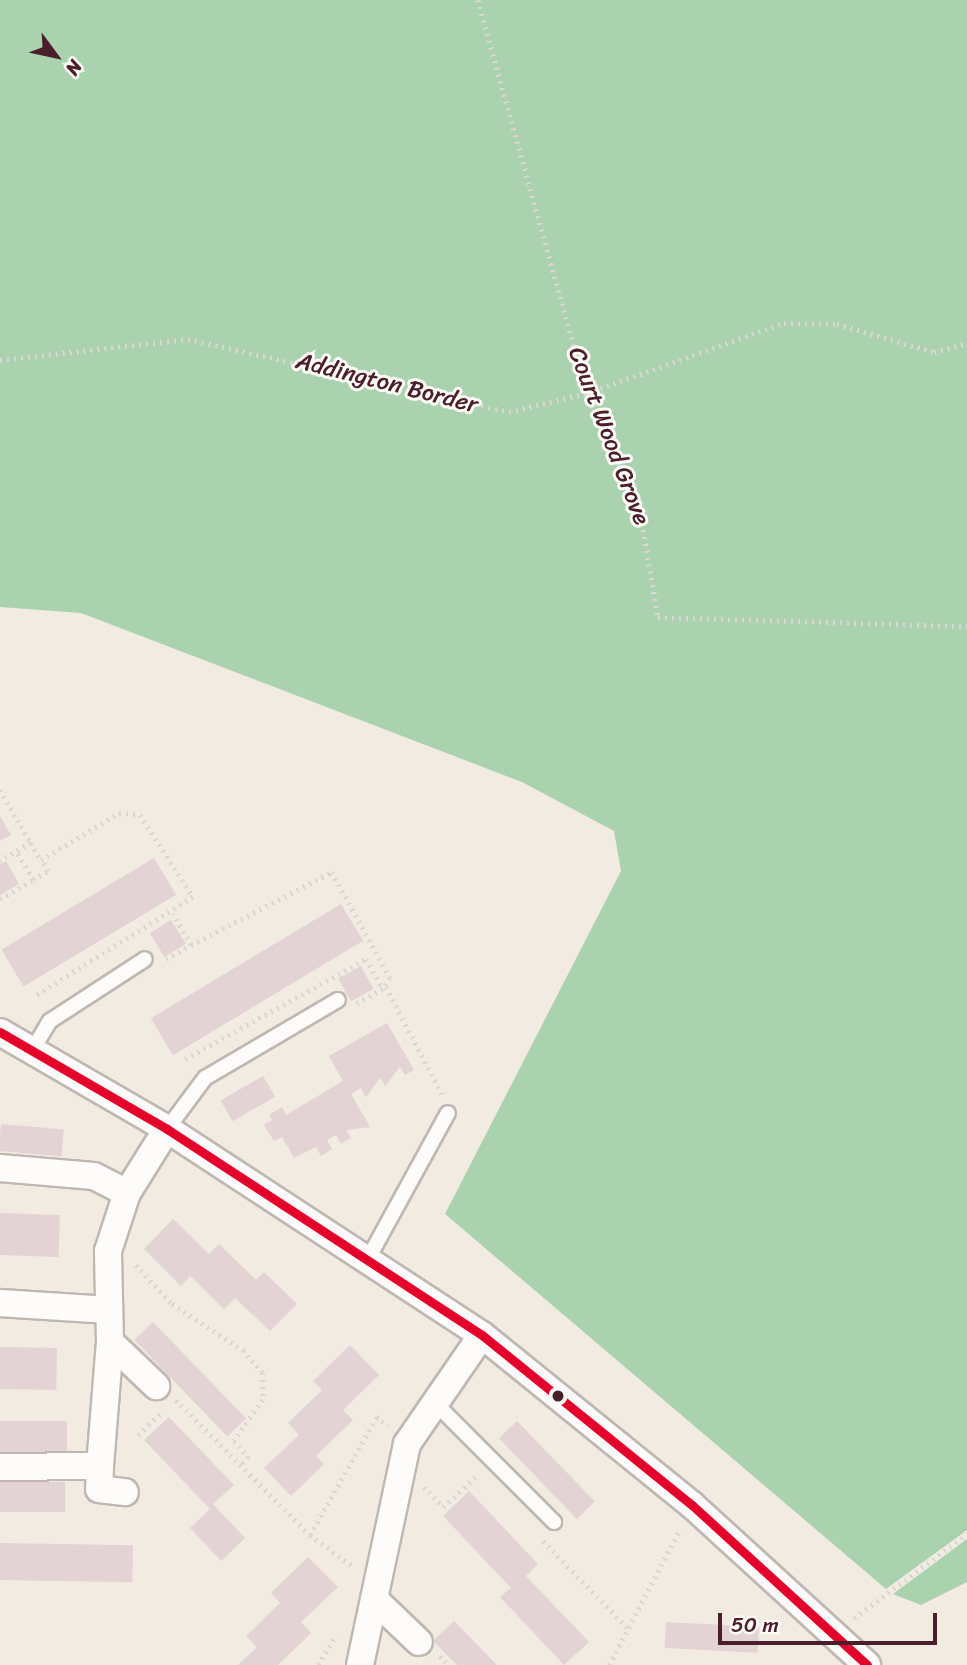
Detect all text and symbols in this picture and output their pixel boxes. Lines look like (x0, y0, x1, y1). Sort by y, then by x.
north arrow (21, 21, 91, 91)
text: N (57, 53, 91, 82)
street label: Court Wood Grove (562, 343, 656, 529)
street label: Addington Border (293, 346, 481, 420)
unlabelled marker (551, 1389, 565, 1403)
scale bar (722, 1598, 941, 1642)
text: 50 m (731, 1606, 779, 1644)

